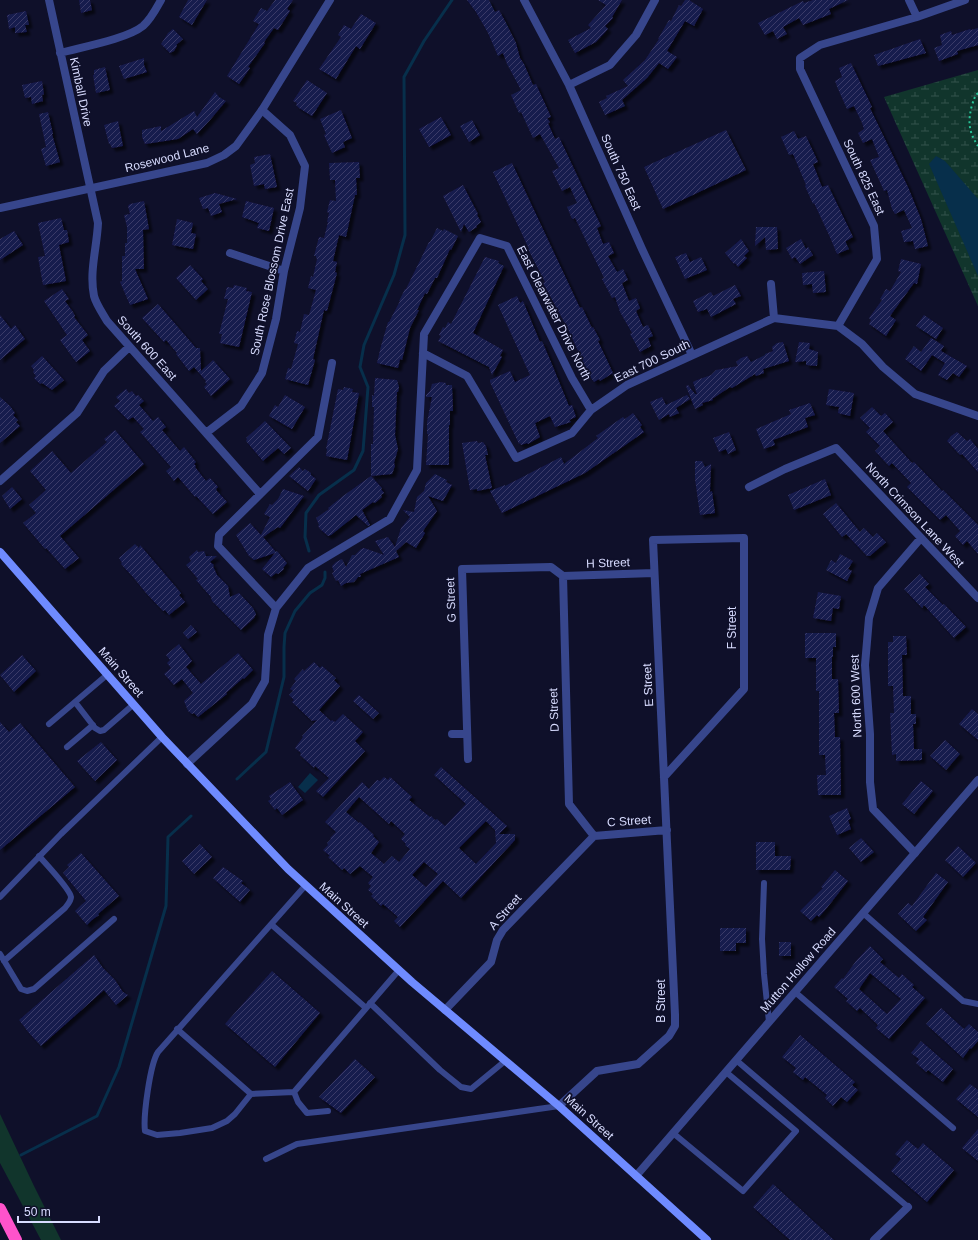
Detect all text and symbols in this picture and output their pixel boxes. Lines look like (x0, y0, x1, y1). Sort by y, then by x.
street label: Kimball Drive (67, 56, 95, 128)
street label: South 750 East (598, 132, 644, 213)
street label: South 825 East (840, 137, 888, 218)
street label: Rosewood Lane (123, 141, 211, 175)
street label: South Rose Blossom Drive East (247, 186, 297, 357)
street label: East Clearwater Drive North (514, 243, 594, 383)
street label: South 600 East (114, 313, 180, 384)
street label: East 700 South (612, 337, 692, 385)
street label: North Crimson Lane West (863, 460, 968, 571)
street label: H Street (586, 555, 631, 571)
street label: G Street (443, 577, 459, 623)
street label: F Street (725, 606, 739, 649)
street label: Main Street (96, 644, 147, 700)
street label: North 600 West (848, 654, 864, 738)
street label: E Street (640, 662, 656, 707)
street label: D Street (546, 687, 562, 732)
street label: C Street (607, 812, 652, 830)
street label: Main Street (317, 879, 372, 931)
street label: A Street (486, 891, 525, 933)
street label: Mutton Hollow Road (757, 925, 839, 1015)
street label: B Street (654, 979, 668, 1023)
street label: Main Street (562, 1091, 617, 1143)
scale bar (18, 1198, 99, 1224)
text: 50 m (24, 1205, 51, 1219)

